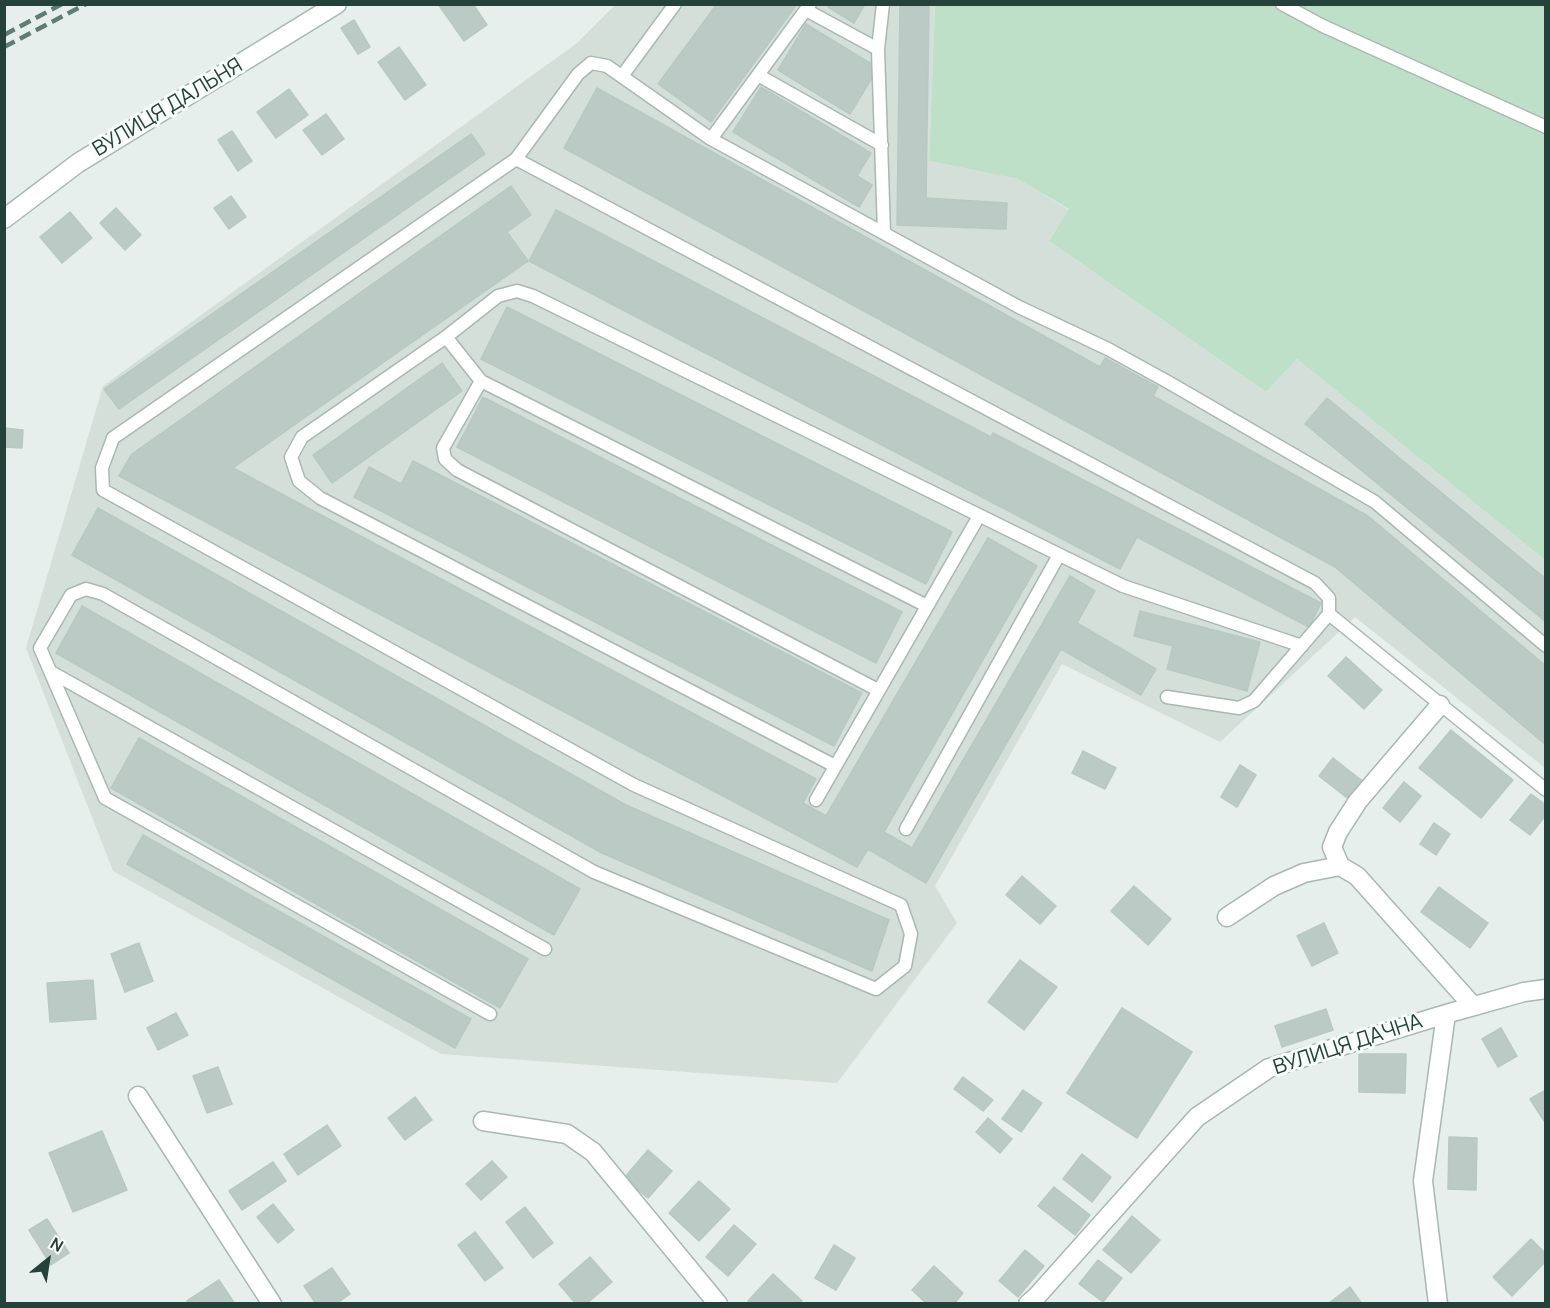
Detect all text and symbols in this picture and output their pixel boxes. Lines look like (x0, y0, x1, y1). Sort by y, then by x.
street label: ВУЛИЦЯ ДАЛЬНЯ (89, 53, 247, 163)
street label: ВУЛИЦЯ ДАЧНА (1270, 1009, 1426, 1081)
north arrow (18, 1230, 78, 1290)
text: N (47, 1232, 67, 1257)

